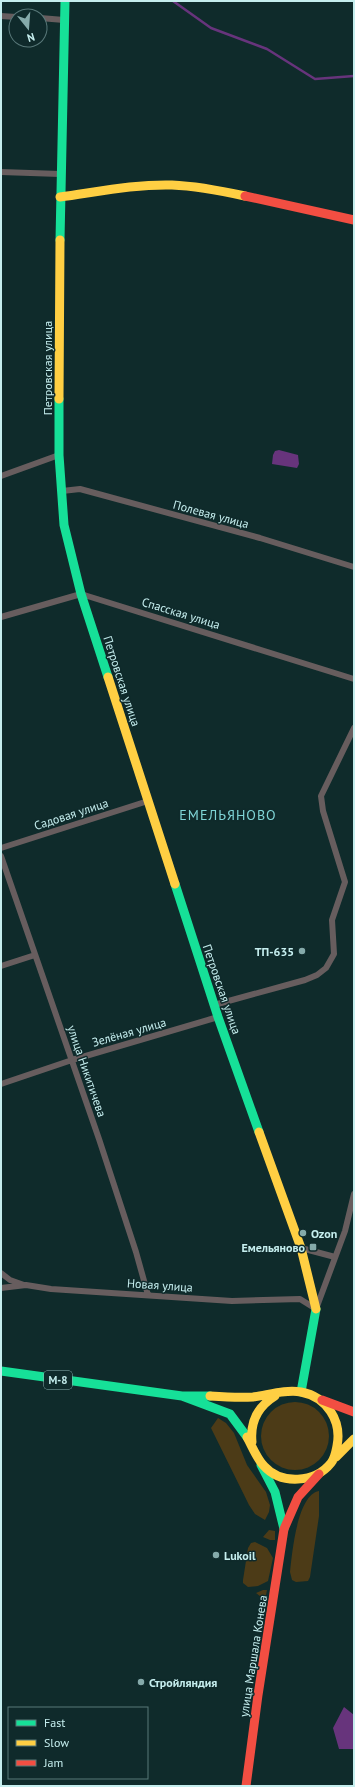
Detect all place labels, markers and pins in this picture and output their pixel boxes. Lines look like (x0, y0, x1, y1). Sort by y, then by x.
place label: ТП-635 (255, 944, 294, 959)
marker: ТП-635 (297, 946, 307, 956)
place label: Ozon (311, 1226, 337, 1241)
marker: Ozon (298, 1228, 308, 1238)
place label: Емельяново (241, 1240, 306, 1255)
marker: Емельяново (308, 1242, 318, 1252)
place label: Lukoil (224, 1548, 256, 1563)
marker: Lukoil (211, 1550, 221, 1560)
place label: Стройляндия (149, 1675, 217, 1690)
marker: Стройляндия (136, 1677, 146, 1687)

